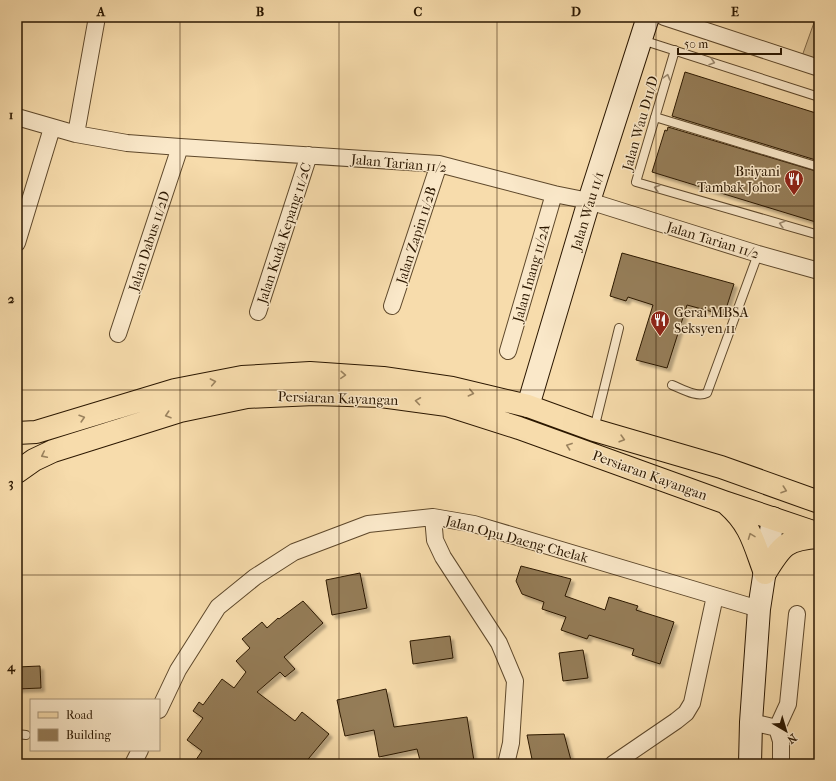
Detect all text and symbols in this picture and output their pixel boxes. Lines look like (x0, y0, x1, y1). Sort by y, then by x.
text: A (96, 4, 106, 19)
text: B (256, 4, 265, 19)
text: C (414, 4, 423, 19)
text: D (571, 4, 581, 19)
text: E (731, 4, 739, 19)
scale bar (678, 30, 781, 56)
text: 50 m (684, 37, 708, 51)
one-way arrow (708, 57, 715, 66)
street label: Jalan Wau D11/D (619, 73, 662, 173)
one-way arrow (662, 74, 671, 81)
text: 1 (9, 107, 14, 122)
street label: Jalan Tarian 11/2 (349, 151, 447, 176)
street label: Jalan Kuda Kepang 11/2C (253, 160, 315, 307)
place label: Briyani Tambak Johor (697, 163, 780, 196)
restaurant icon: Briyani Tambak Johor (783, 168, 805, 196)
street label: Jalan Wau 11/1 (567, 170, 608, 254)
street label: Jalan Zapin 11/2B (392, 184, 440, 287)
one-way arrow (653, 184, 660, 193)
street label: Jalan Dabus 11/2D (125, 188, 174, 295)
street label: Jalan Tarian 11/2 (664, 218, 761, 263)
one-way arrow (778, 220, 785, 229)
street label: Jalan Inang 11/2A (509, 221, 554, 325)
text: 2 (8, 291, 15, 306)
place label: Gerai MBSA Seksyen 11 (674, 304, 750, 337)
restaurant icon: Gerai MBSA Seksyen 11 (649, 309, 671, 337)
one-way arrow (340, 371, 346, 380)
one-way arrow (210, 379, 217, 387)
street label: Persiaran Kayangan (277, 388, 399, 409)
one-way arrow (468, 388, 474, 396)
one-way arrow (415, 397, 421, 406)
one-way arrow (165, 410, 172, 419)
one-way arrow (78, 414, 85, 423)
one-way arrow (619, 434, 626, 443)
one-way arrow (566, 442, 573, 451)
street label: Persiaran Kayangan (590, 447, 710, 504)
one-way arrow (41, 450, 49, 458)
text: 3 (8, 475, 14, 491)
one-way arrow (780, 485, 787, 493)
street label: Jalan Opu Daeng Chelak (443, 512, 591, 567)
one-way arrow (748, 533, 756, 540)
text: 4 (6, 659, 16, 675)
legend (30, 699, 160, 751)
text: Road (66, 708, 93, 722)
north arrow (766, 711, 806, 751)
text: Building (66, 728, 111, 742)
text: N (784, 731, 799, 747)

